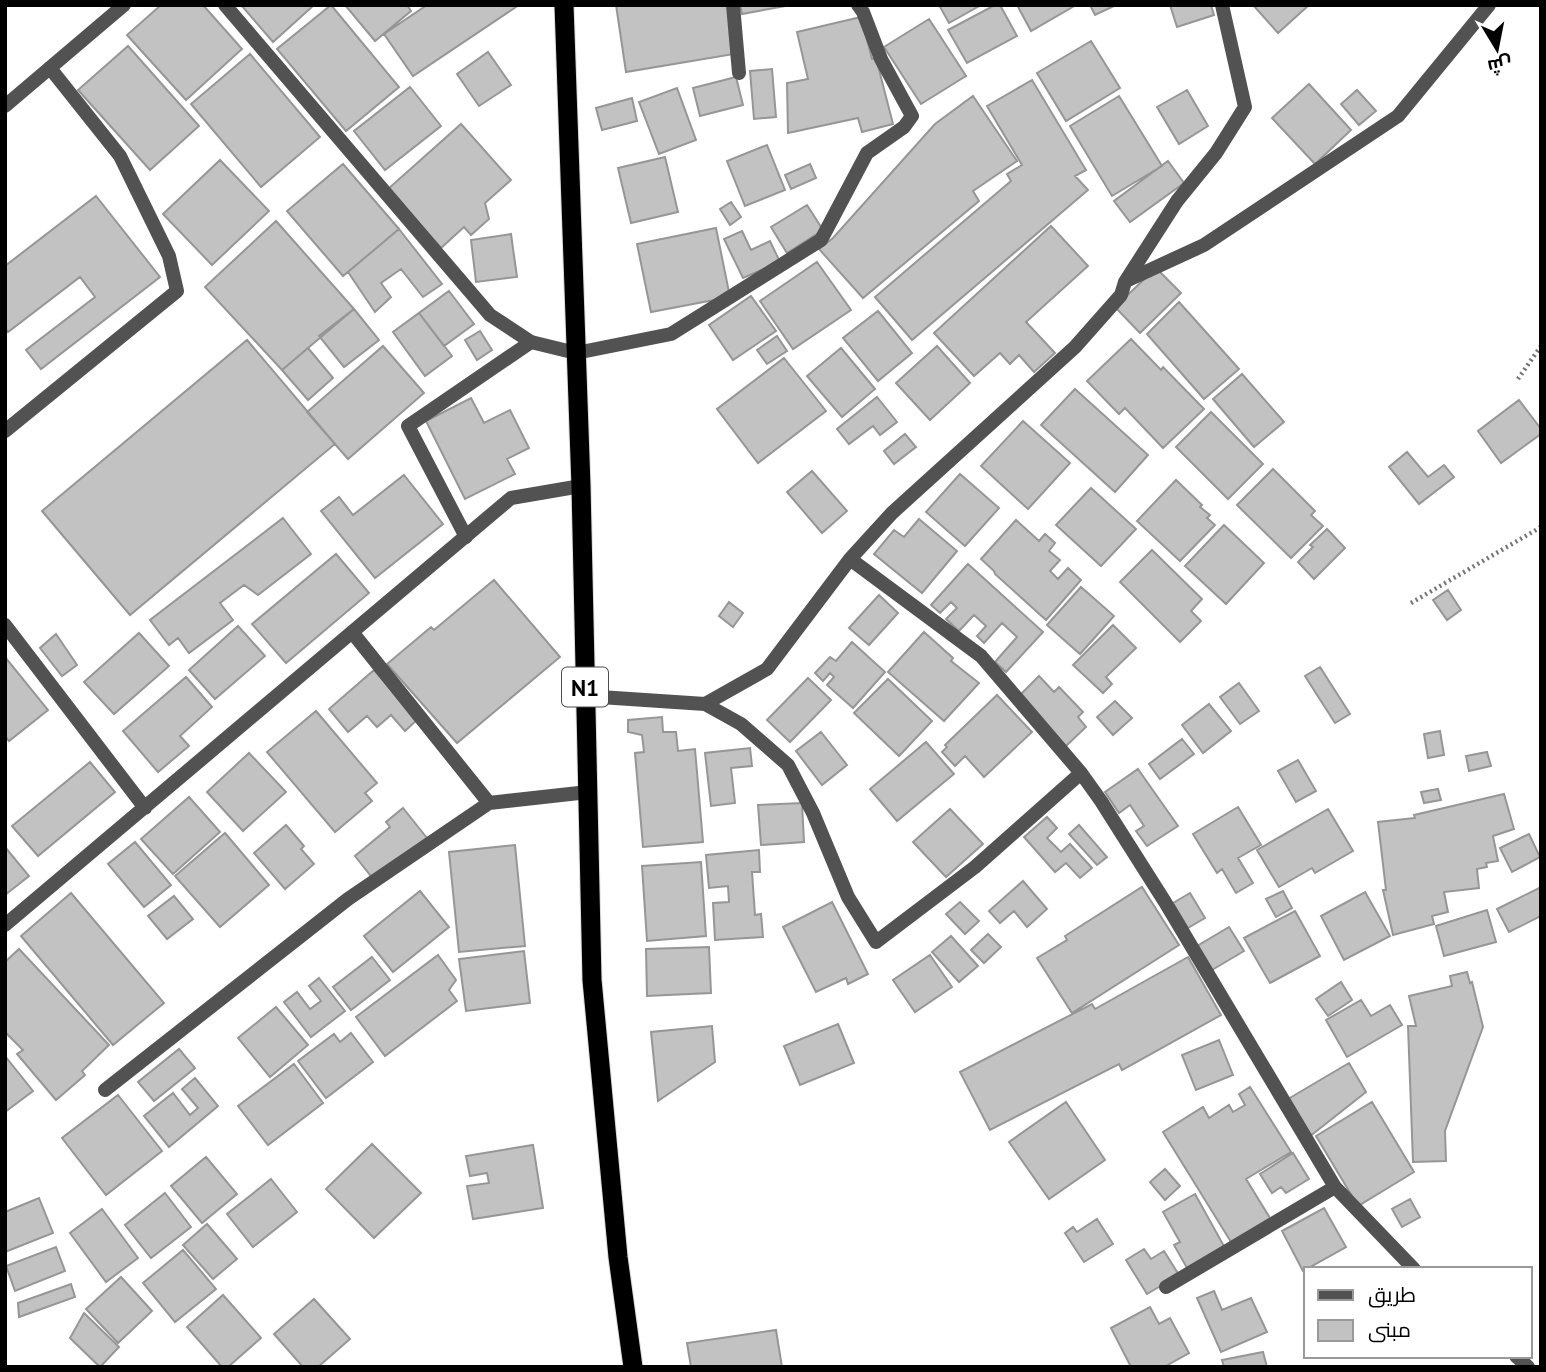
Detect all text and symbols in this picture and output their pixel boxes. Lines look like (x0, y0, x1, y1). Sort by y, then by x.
north arrow (1462, 14, 1532, 84)
text: ش (1486, 52, 1514, 80)
road number: N1 (562, 667, 608, 706)
legend (1304, 1267, 1532, 1358)
text: طريق (1368, 1281, 1416, 1308)
text: مبنى (1368, 1316, 1411, 1343)

